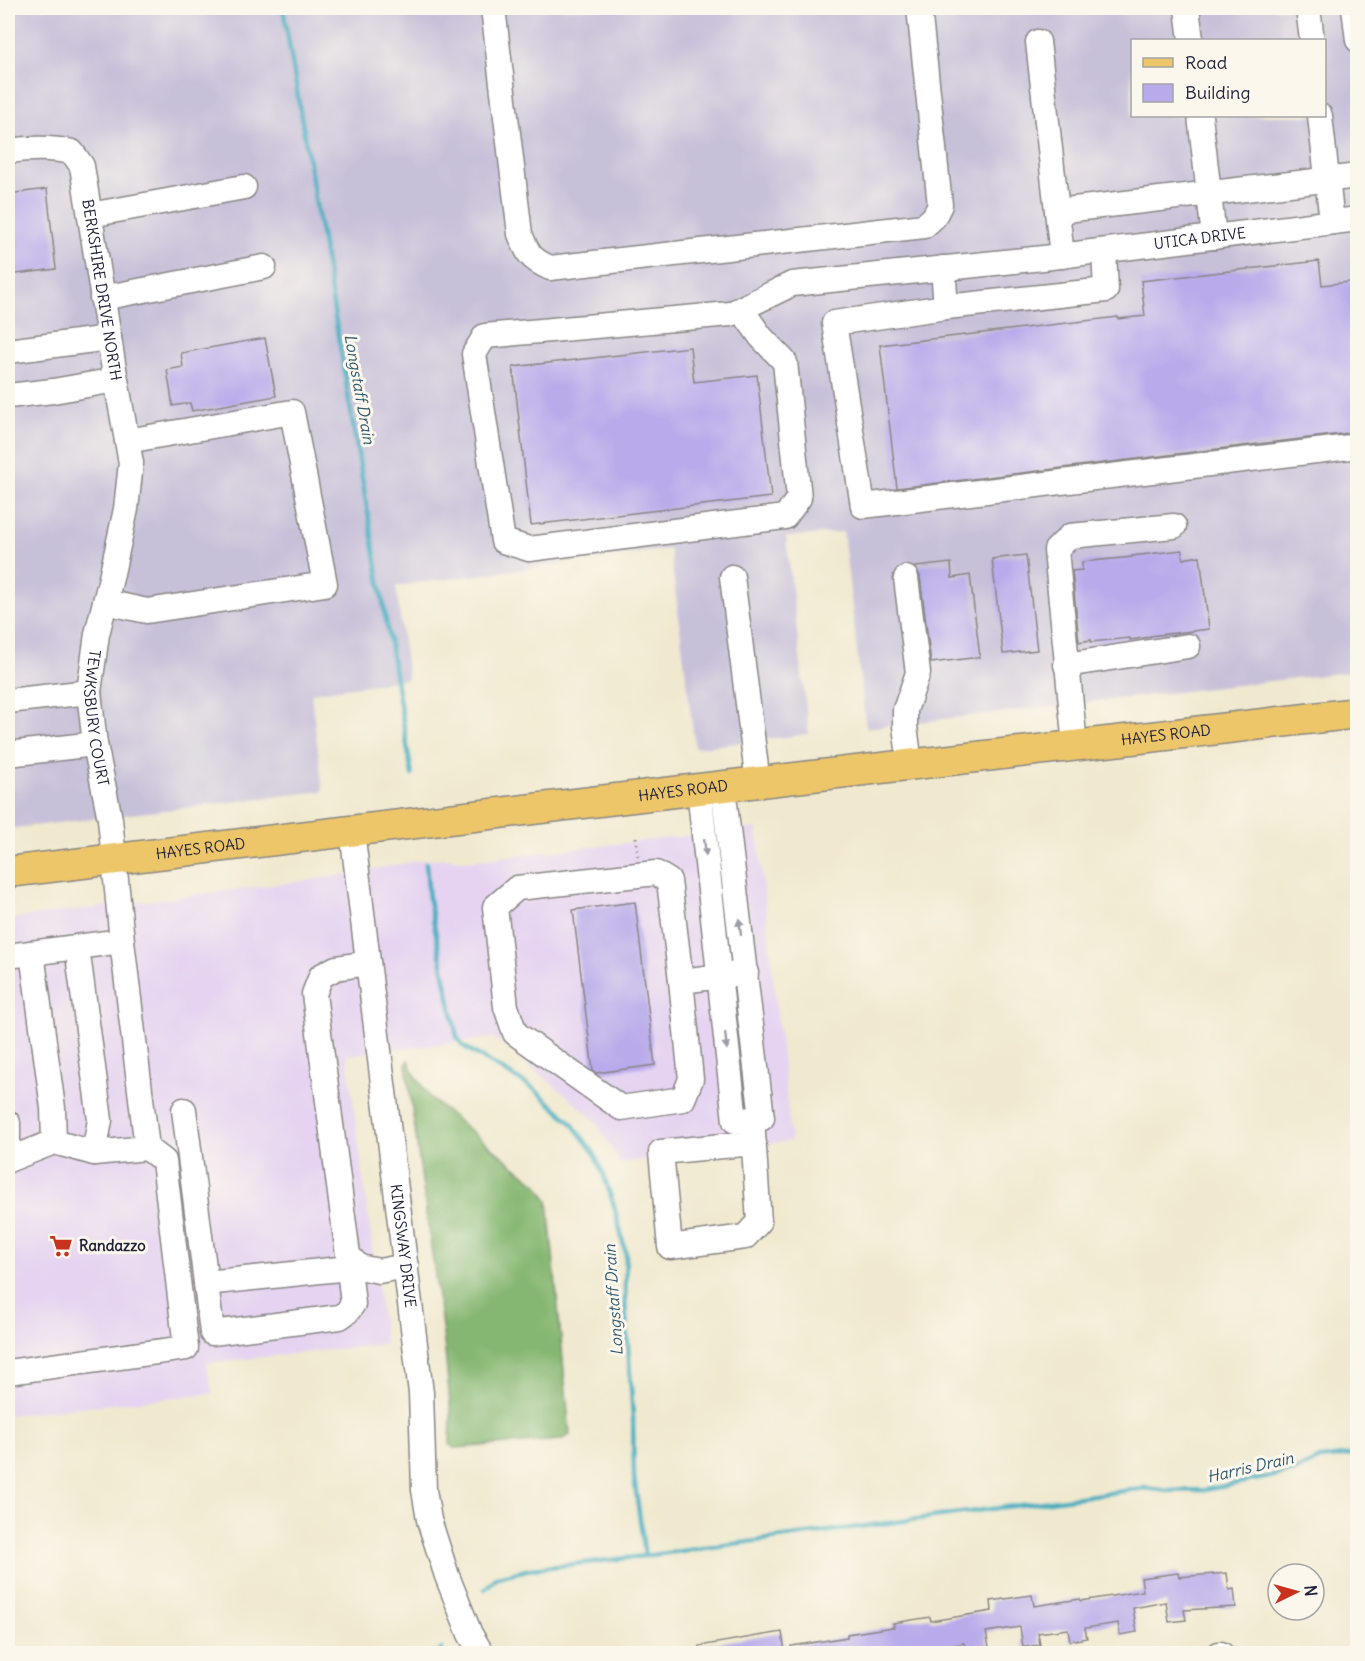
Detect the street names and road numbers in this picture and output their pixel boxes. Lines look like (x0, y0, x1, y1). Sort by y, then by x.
street label: BERKSHIRE DRIVE NORTH (78, 198, 126, 382)
street label: UTICA DRIVE (1153, 223, 1247, 253)
street label: TEWKSBURY COURT (80, 648, 113, 788)
street label: HAYES ROAD (1120, 720, 1212, 749)
street label: HAYES ROAD (637, 776, 729, 805)
street label: HAYES ROAD (155, 834, 246, 863)
street label: KINGSWAY DRIVE (386, 1183, 420, 1309)

